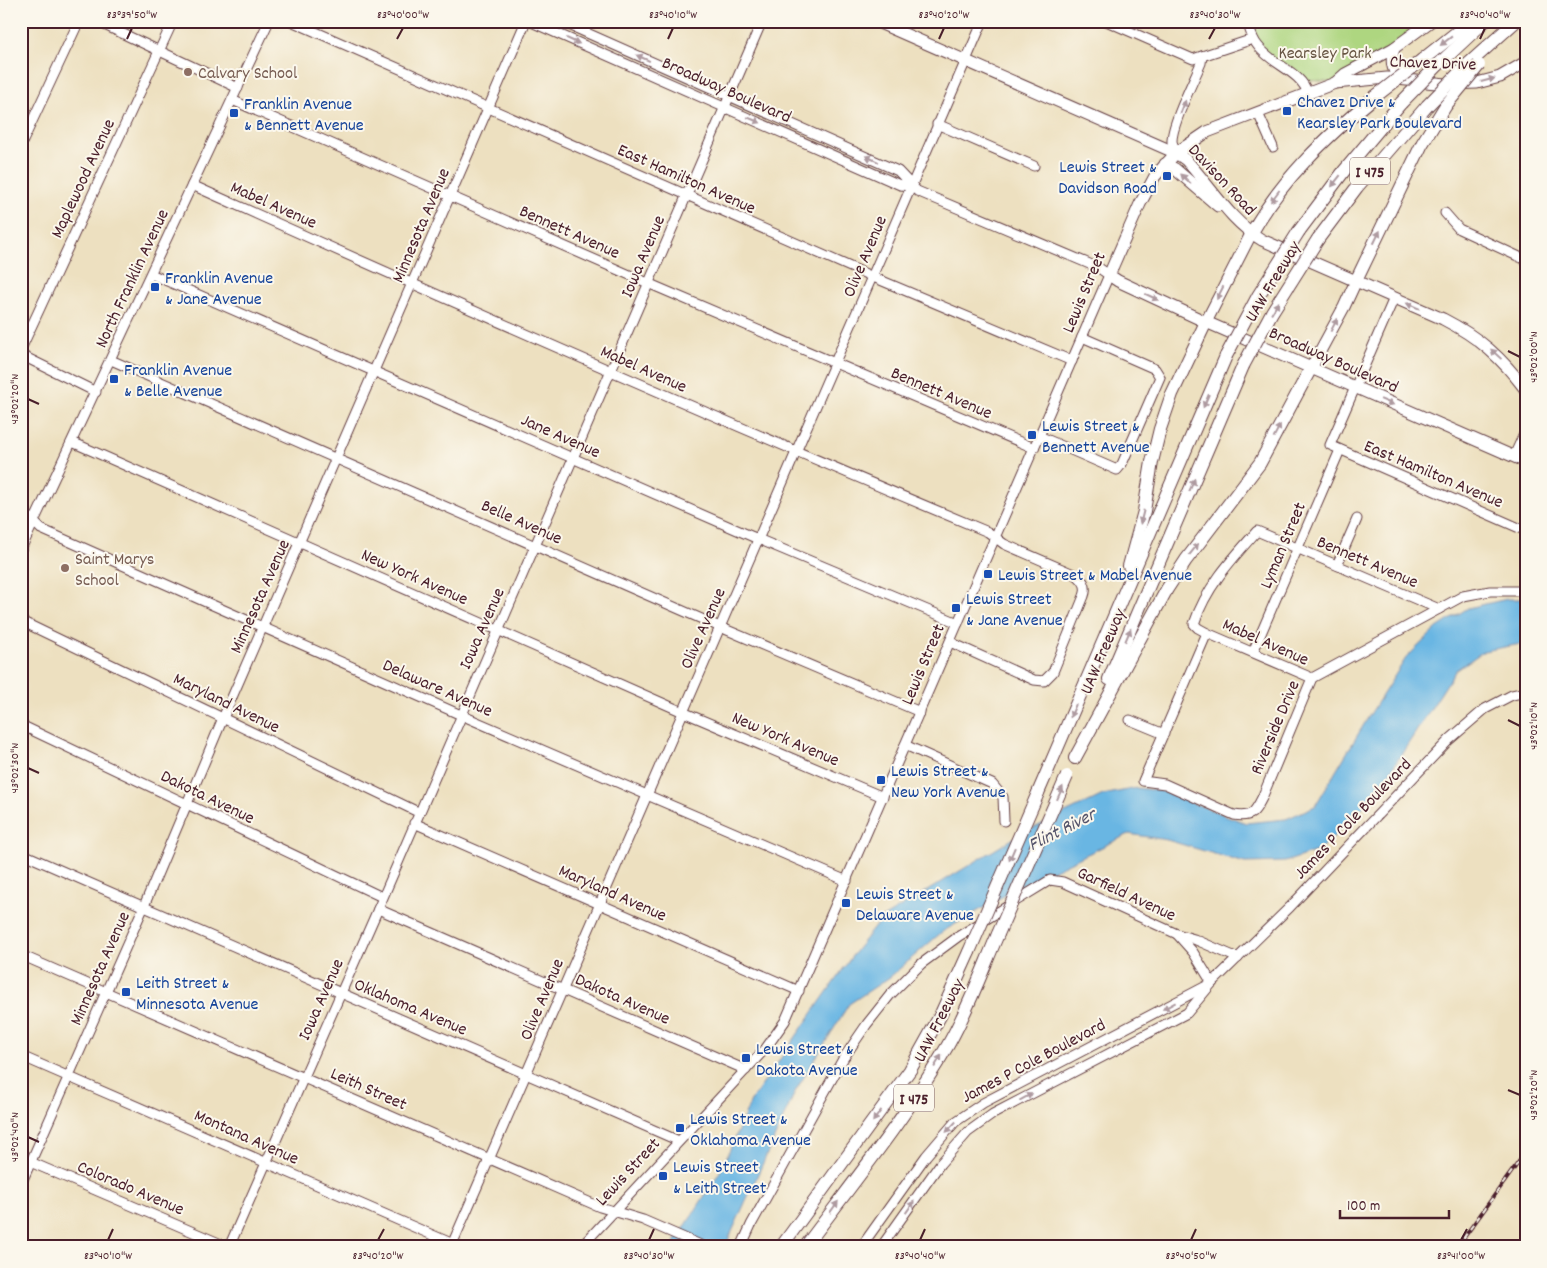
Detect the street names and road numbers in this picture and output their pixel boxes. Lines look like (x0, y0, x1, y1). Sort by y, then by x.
street label: Chavez Drive (1389, 50, 1477, 79)
street label: Broadway Boulevard (657, 52, 795, 131)
street label: Maplewood Avenue (46, 115, 123, 243)
street label: East Hamilton Avenue (613, 139, 759, 222)
street label: Davison Road (1181, 139, 1261, 222)
road number: I 475 (1350, 158, 1390, 185)
street label: Minnesota Avenue (387, 165, 458, 287)
street label: Mabel Avenue (226, 176, 320, 237)
street label: Bennett Avenue (515, 200, 623, 267)
street label: North Franklin Avenue (90, 205, 176, 353)
street label: Iowa Avenue (616, 212, 673, 302)
street label: Olive Avenue (838, 212, 895, 302)
street label: UAW Freeway (1240, 236, 1309, 328)
street label: Lewis Street (1057, 248, 1114, 337)
street label: Broadway Boulevard (1264, 322, 1402, 401)
street label: Mabel Avenue (596, 340, 690, 401)
street label: Bennett Avenue (887, 362, 996, 427)
street label: Jane Avenue (516, 409, 604, 466)
street label: East Hamilton Avenue (1360, 435, 1507, 516)
street label: Belle Avenue (476, 494, 566, 552)
street label: Lyman Street (1255, 499, 1314, 593)
street label: Bennett Avenue (1313, 531, 1422, 596)
street label: Minnesota Avenue (225, 536, 298, 658)
street label: New York Avenue (357, 544, 471, 613)
street label: Iowa Avenue (454, 584, 512, 674)
street label: Olive Avenue (675, 584, 733, 674)
street label: UAW Freeway (1075, 605, 1134, 699)
street label: Mabel Avenue (1218, 613, 1312, 674)
street label: Lewis Street (896, 620, 953, 709)
street label: Delaware Avenue (378, 654, 496, 725)
street label: Maryland Avenue (168, 668, 284, 741)
street label: Riverside Drive (1245, 677, 1307, 779)
street label: New York Avenue (727, 706, 843, 774)
street label: James P Cole Boulevard (1289, 753, 1418, 886)
street label: Dakota Avenue (156, 765, 258, 832)
street label: Maryland Avenue (554, 859, 670, 929)
street label: Garfield Avenue (1072, 861, 1180, 929)
street label: Minnesota Avenue (65, 908, 138, 1030)
street label: Iowa Avenue (293, 955, 351, 1045)
street label: Olive Avenue (515, 955, 572, 1045)
street label: Dakota Avenue (571, 968, 674, 1032)
street label: Oklahoma Avenue (350, 973, 471, 1043)
street label: UAW Freeway (908, 974, 972, 1067)
street label: James P Cole Boulevard (958, 1014, 1111, 1111)
street label: Leith Street (326, 1062, 411, 1118)
road number: I 475 (894, 1084, 934, 1112)
street label: Montana Avenue (190, 1104, 302, 1173)
street label: Lewis Street (590, 1133, 667, 1213)
street label: Colorado Avenue (73, 1155, 188, 1223)

